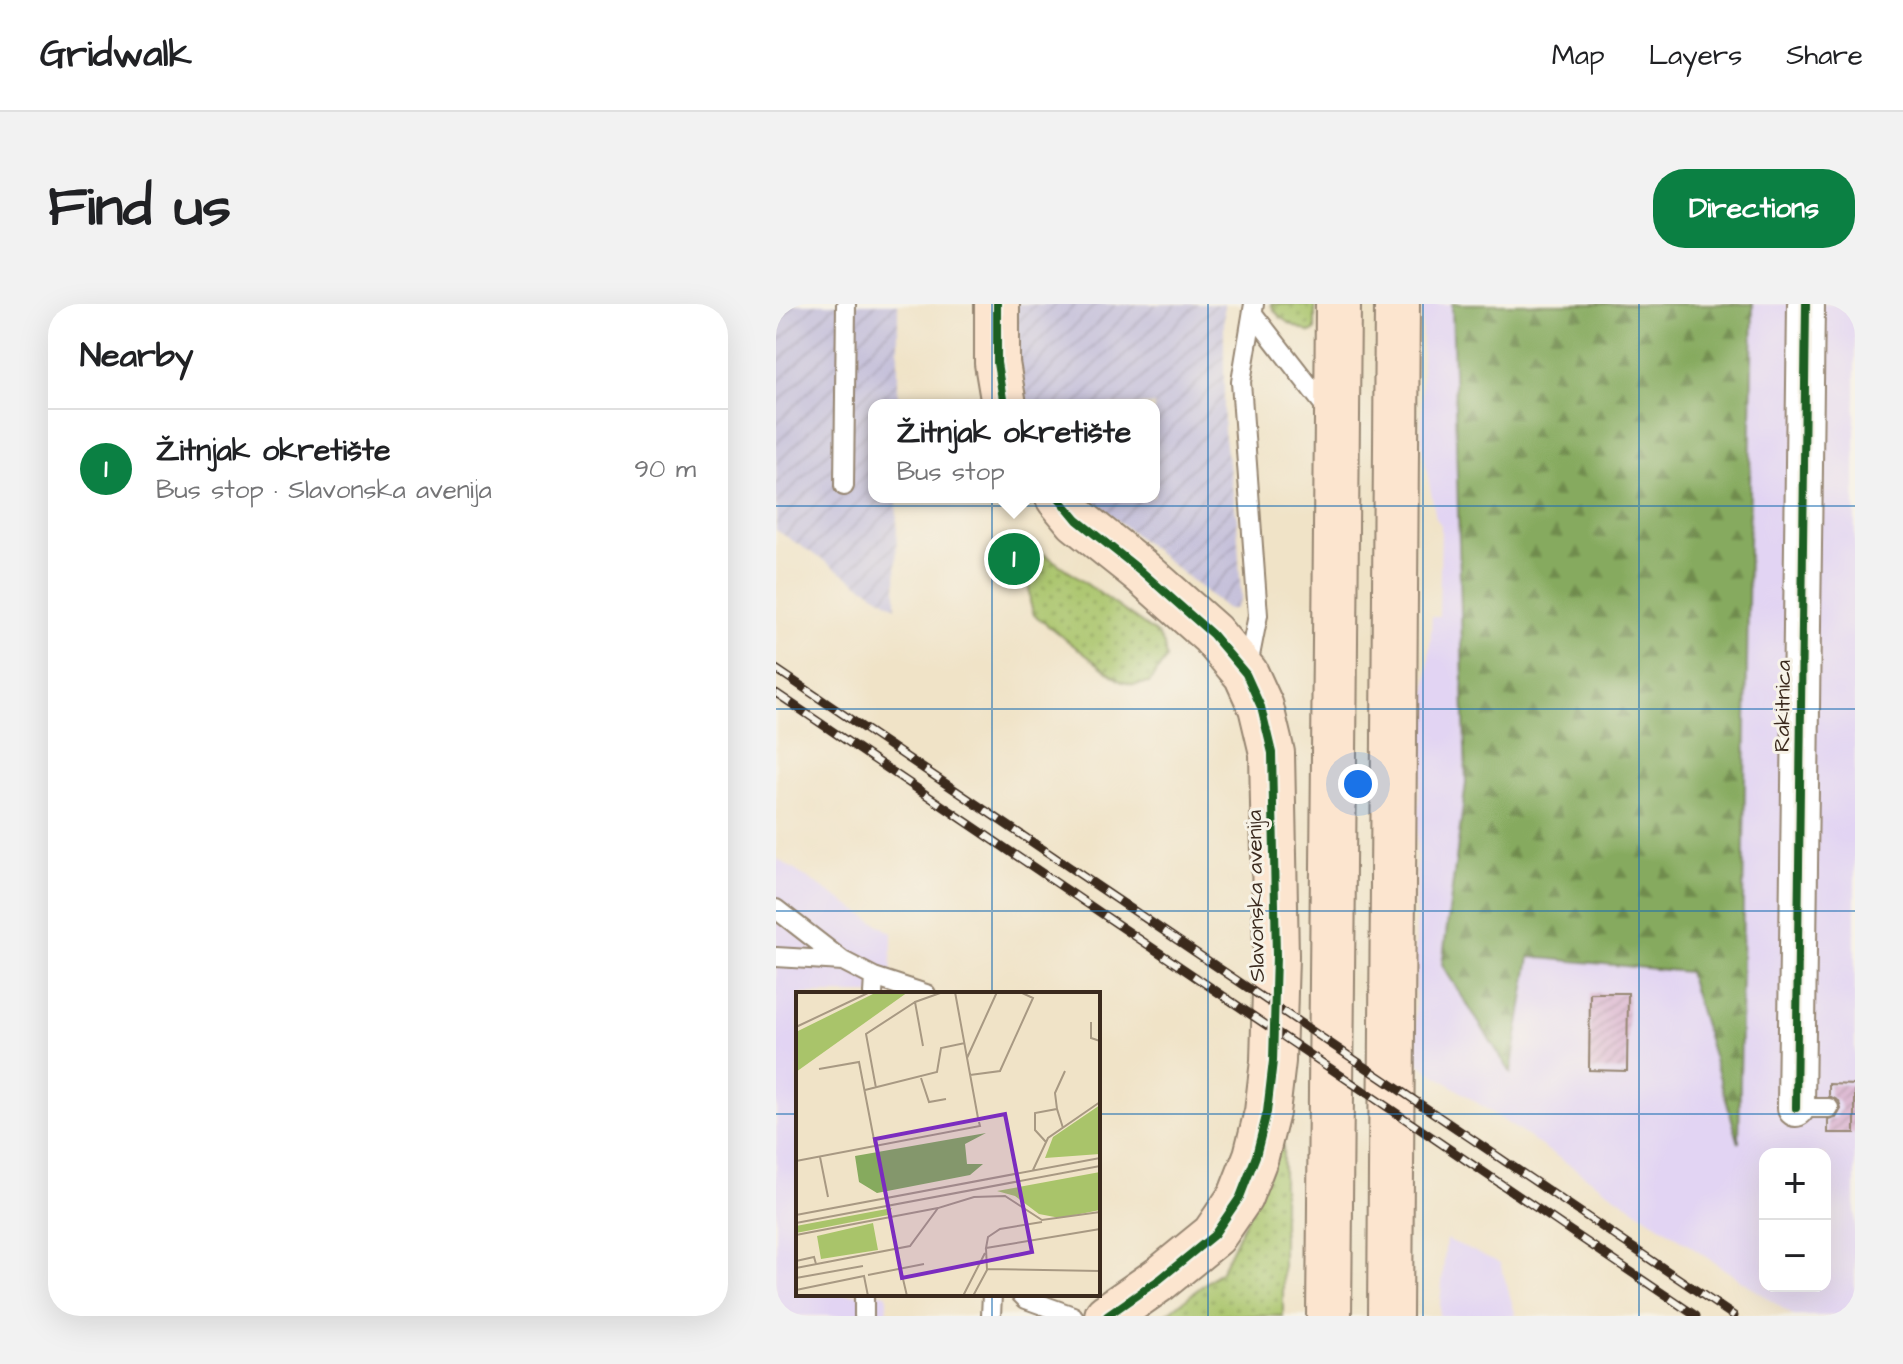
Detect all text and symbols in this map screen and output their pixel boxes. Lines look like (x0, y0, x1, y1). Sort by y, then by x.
text: Gridwalk (40, 29, 192, 81)
text: Map (1552, 36, 1605, 75)
text: Layers (1649, 36, 1742, 75)
text: Share (1786, 36, 1863, 75)
text: Find us (48, 169, 231, 247)
button: Directions (1653, 169, 1855, 248)
text: Nearby (80, 332, 194, 380)
popup (868, 399, 1160, 503)
text: Žitnjak okretište (897, 412, 1131, 454)
text: Žitnjak okretište (156, 430, 390, 472)
text: 1 (104, 451, 108, 487)
text: 90 m (634, 451, 696, 487)
text: Bus stop (897, 454, 1005, 490)
text: Bus stop · Slavonska avenija (156, 472, 492, 508)
pin: 1 (988, 529, 1040, 589)
street label: Rakitnica (1767, 660, 1799, 752)
your location (1338, 764, 1378, 804)
street label: Slavonska avenija (1239, 810, 1273, 982)
inset map (796, 992, 1100, 1296)
map controls (1759, 1148, 1831, 1292)
button: + (1759, 1148, 1831, 1220)
button: − (1759, 1220, 1831, 1292)

